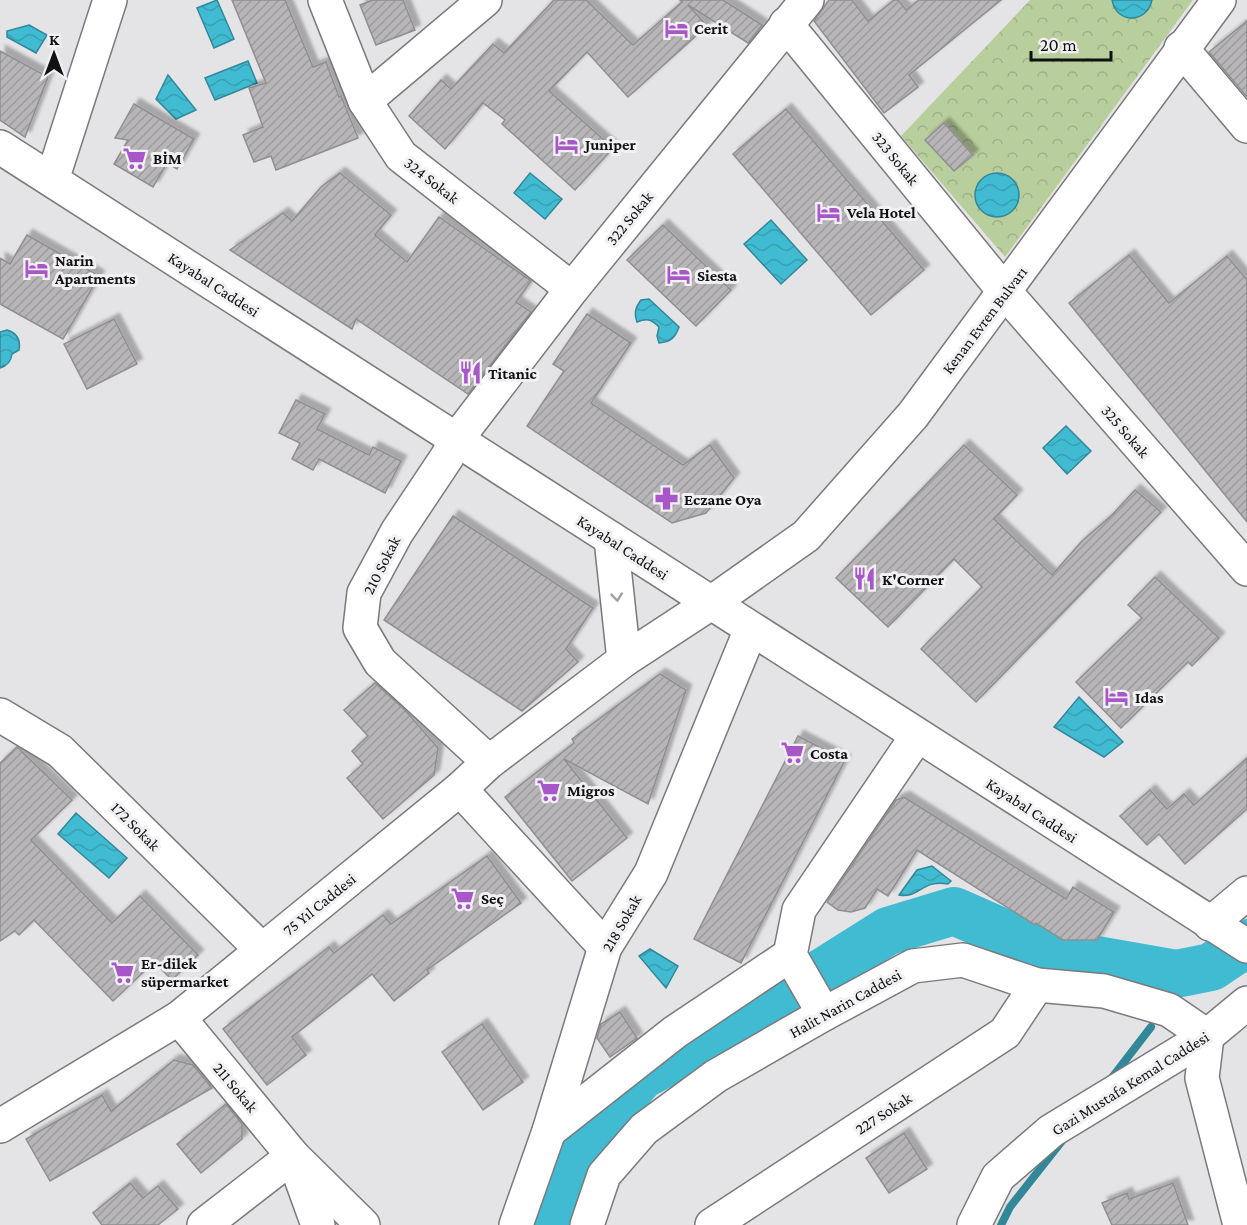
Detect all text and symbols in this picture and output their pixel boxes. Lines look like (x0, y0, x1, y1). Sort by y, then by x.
hotel icon: Cerit (663, 15, 689, 41)
place label: Cerit (694, 20, 728, 37)
north arrow (24, 24, 84, 84)
scale bar (1031, 24, 1110, 62)
text: K (49, 31, 60, 48)
text: 20 m (1040, 35, 1077, 55)
street label: 323 Sokak (869, 128, 923, 189)
hotel icon: Juniper (554, 131, 580, 157)
place label: Juniper (583, 136, 636, 153)
supermarket icon: BİM (122, 145, 148, 171)
place label: BİM (153, 150, 182, 167)
street label: 324 Sokak (401, 154, 463, 207)
street label: 322 Sokak (603, 188, 656, 248)
hotel icon: Vela Hotel (816, 199, 842, 225)
place label: Vela Hotel (846, 204, 916, 221)
street label: Kayabal Caddesi (165, 249, 262, 321)
place label: Narin Apartments (54, 252, 136, 287)
hotel icon: Narin Apartments (24, 256, 50, 282)
hotel icon: Siesta (666, 262, 692, 288)
street label: Kenan Evren Bulvarı (939, 264, 1030, 377)
place label: Siesta (697, 267, 737, 284)
restaurant icon: Titanic (457, 360, 483, 386)
place label: Titanic (488, 365, 537, 382)
street label: 325 Sokak (1098, 402, 1153, 461)
pharmacy icon: Eczane Oya (653, 486, 679, 512)
place label: Eczane Oya (684, 491, 762, 508)
street label: Kayabal Caddesi (574, 512, 671, 584)
street label: 210 Sokak (360, 533, 403, 597)
restaurant icon: K'Corner (851, 566, 877, 592)
place label: K'Corner (882, 571, 945, 588)
one-way arrow (610, 593, 623, 602)
hotel icon: Idas (1104, 684, 1130, 710)
place label: Idas (1135, 689, 1164, 706)
supermarket icon: Costa (779, 740, 805, 766)
place label: Costa (810, 745, 848, 762)
street label: Kayabal Caddesi (983, 775, 1080, 847)
supermarket icon: Migros (536, 777, 562, 803)
place label: Migros (567, 782, 615, 799)
street label: 172 Sokak (108, 799, 164, 854)
street label: 75 Yıl Caddesi (280, 870, 359, 939)
supermarket icon: Seç (450, 885, 476, 911)
place label: Seç (481, 890, 504, 907)
street label: 218 Sokak (598, 892, 645, 955)
place label: Er-dilek süpermarket (141, 955, 229, 990)
supermarket icon: Er-dilek süpermarket (110, 959, 136, 985)
street label: Halit Narin Caddesi (786, 966, 904, 1041)
street label: Gazi Mustafa Kemal Caddesi (1049, 1028, 1212, 1139)
street label: 211 Sokak (210, 1059, 261, 1116)
street label: 227 Sokak (852, 1089, 915, 1138)

